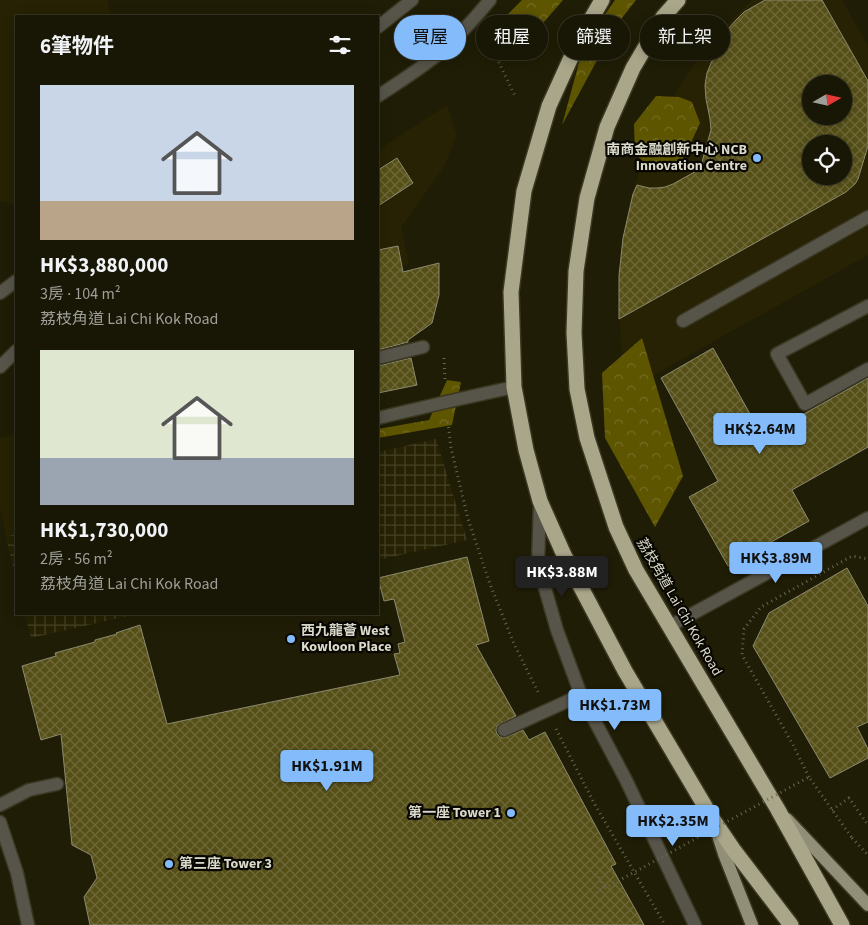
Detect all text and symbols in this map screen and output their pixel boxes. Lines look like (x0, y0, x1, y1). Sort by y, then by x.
chip: 買屋 (394, 15, 466, 60)
chip: 租屋 (476, 15, 548, 60)
chip: 篩選 (558, 15, 630, 60)
chip: 新上架 (640, 15, 730, 60)
text: 6筆物件 (40, 31, 114, 61)
icon: filters (326, 31, 354, 59)
north arrow (802, 75, 852, 125)
map controls (802, 75, 852, 185)
icon: home (152, 118, 242, 208)
button: locate (802, 135, 852, 185)
place label: 南商金融創新中心 NCB Innovation Centre (606, 140, 748, 176)
marker: 南商金融創新中心 NCB Innovation Centre (751, 152, 763, 164)
text: HK$3,880,000 (40, 250, 168, 280)
text: 3房 · 104 m² (40, 283, 121, 305)
text: 荔枝角道 Lai Chi Kok Road (40, 308, 218, 330)
icon: home (152, 383, 242, 473)
pin: HK$2.64M (708, 412, 812, 455)
text: HK$2.64M (724, 418, 796, 440)
text: HK$1,730,000 (40, 515, 168, 545)
street label: 荔枝角道 Lai Chi Kok Road (631, 534, 727, 680)
pin: HK$3.89M (724, 542, 828, 584)
text: HK$3.89M (740, 547, 812, 569)
text: 2房 · 56 m² (40, 548, 113, 570)
pin: HK$3.88M (510, 556, 614, 598)
text: HK$3.88M (526, 561, 598, 583)
text: 荔枝角道 Lai Chi Kok Road (40, 573, 218, 595)
place label: 西九龍薈 West Kowloon Place (301, 621, 391, 657)
marker: 西九龍薈 West Kowloon Place (285, 633, 297, 645)
pin: HK$1.73M (563, 688, 667, 731)
text: HK$1.73M (579, 694, 651, 716)
pin: HK$1.91M (275, 750, 379, 792)
text: HK$1.91M (291, 755, 363, 777)
place label: 第一座 Tower 1 (408, 803, 501, 823)
pin: HK$2.35M (621, 804, 725, 847)
marker: 第一座 Tower 1 (505, 807, 517, 819)
text: HK$2.35M (637, 810, 709, 832)
place label: 第三座 Tower 3 (179, 854, 272, 874)
marker: 第三座 Tower 3 (163, 858, 175, 870)

